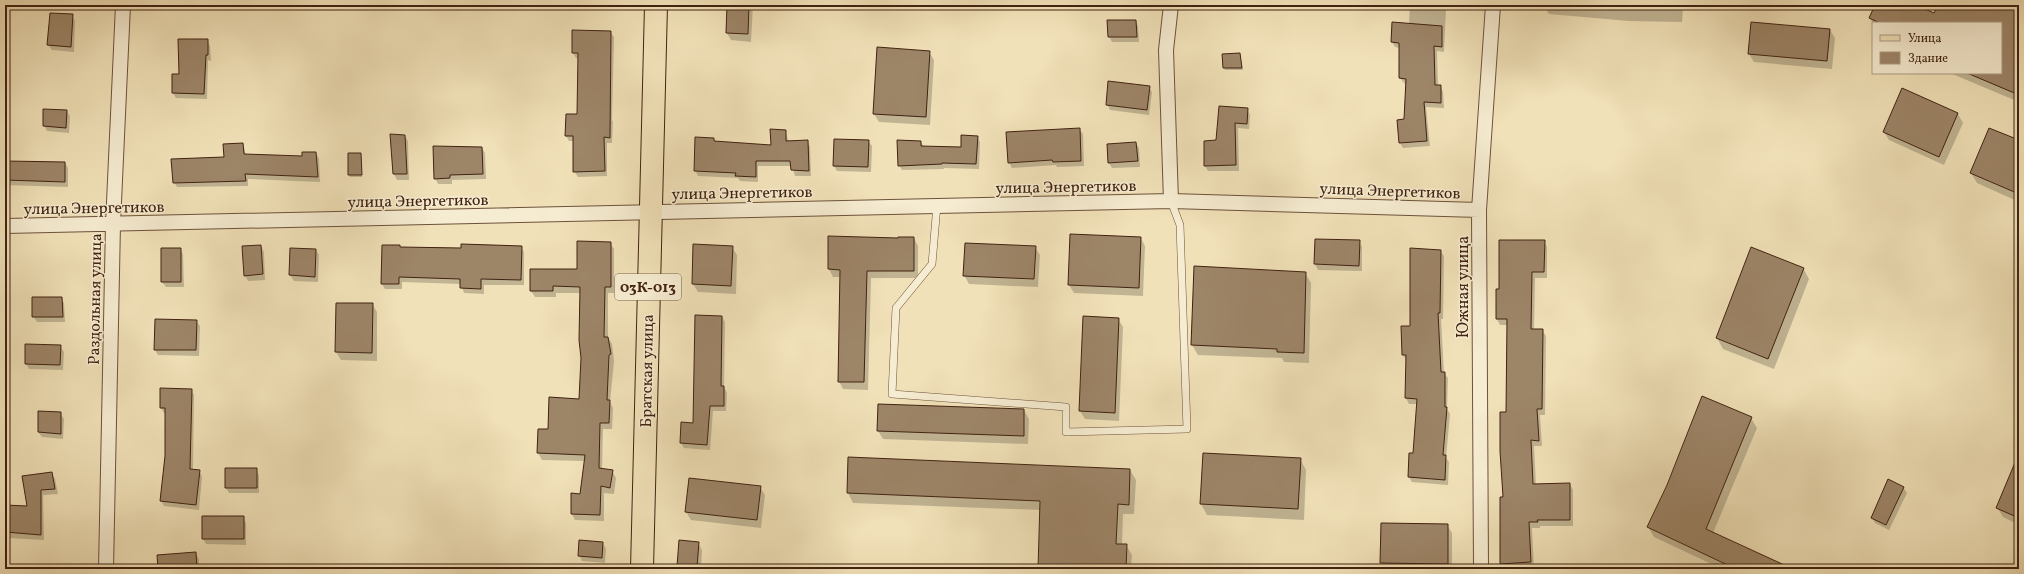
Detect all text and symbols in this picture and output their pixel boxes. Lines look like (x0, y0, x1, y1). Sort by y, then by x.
legend (1872, 22, 2002, 74)
text: Улица (1908, 31, 1941, 47)
text: Здание (1908, 51, 1948, 67)
street label: улица Энергетиков (995, 176, 1137, 200)
street label: улица Энергетиков (1319, 179, 1461, 205)
street label: улица Энергетиков (671, 182, 813, 206)
street label: улица Энергетиков (347, 190, 489, 214)
street label: улица Энергетиков (23, 197, 165, 221)
street label: Раздольная улица (84, 233, 108, 365)
street label: Южная улица (1453, 236, 1475, 338)
road number: 03К-013 (615, 274, 681, 300)
street label: Братская улица (636, 314, 660, 428)

